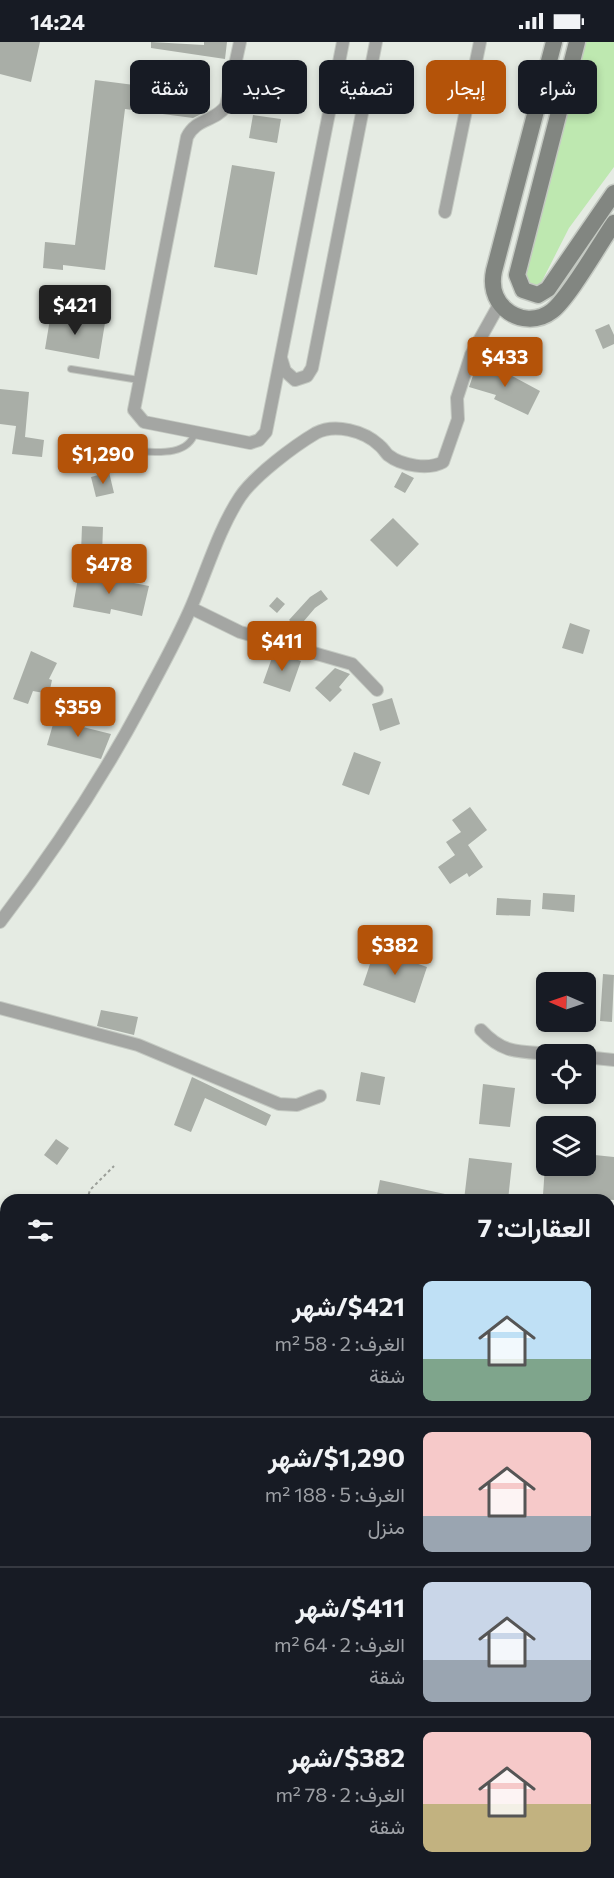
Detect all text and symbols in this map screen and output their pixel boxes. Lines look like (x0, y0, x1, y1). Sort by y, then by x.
text: 14:24 (30, 8, 85, 35)
chip: شقة (130, 60, 210, 114)
chip: جديد (222, 60, 307, 114)
chip: تصفية (319, 60, 414, 114)
chip: إيجار (426, 60, 506, 114)
chip: شراء (518, 60, 597, 114)
pin: $421 (39, 285, 111, 336)
text: $421 (53, 292, 97, 316)
pin: $433 (469, 337, 541, 388)
text: $433 (482, 344, 528, 368)
pin: $1,290 (54, 434, 152, 485)
text: $1,290 (72, 441, 134, 465)
pin: $478 (73, 544, 145, 595)
text: $478 (86, 551, 132, 575)
pin: $411 (246, 621, 318, 672)
text: $411 (261, 628, 303, 652)
pin: $359 (42, 687, 114, 738)
text: $359 (54, 694, 102, 718)
pin: $382 (359, 925, 431, 976)
text: $382 (372, 932, 418, 956)
north arrow (536, 972, 596, 1032)
map controls (536, 972, 596, 1176)
button: locate (536, 1044, 596, 1104)
button: layers (536, 1116, 596, 1176)
text: العقارات: 7 (478, 1211, 591, 1242)
icon: filters (24, 1214, 57, 1247)
text: $421/شهر (292, 1290, 405, 1321)
icon: home (471, 1305, 543, 1377)
text: الغرف: 2 · 58 m² (274, 1331, 405, 1355)
text: شقة (369, 1363, 405, 1387)
text: $1,290/شهر (268, 1441, 405, 1472)
icon: home (471, 1456, 543, 1528)
text: الغرف: 5 · 188 m² (265, 1482, 405, 1506)
text: منزل (368, 1514, 405, 1538)
text: $411/شهر (296, 1591, 405, 1622)
icon: home (471, 1606, 543, 1678)
text: الغرف: 2 · 64 m² (274, 1632, 405, 1656)
text: شقة (369, 1664, 405, 1688)
text: $382/شهر (288, 1741, 405, 1772)
icon: home (471, 1756, 543, 1828)
text: الغرف: 2 · 78 m² (275, 1782, 405, 1806)
text: شقة (369, 1814, 405, 1838)

